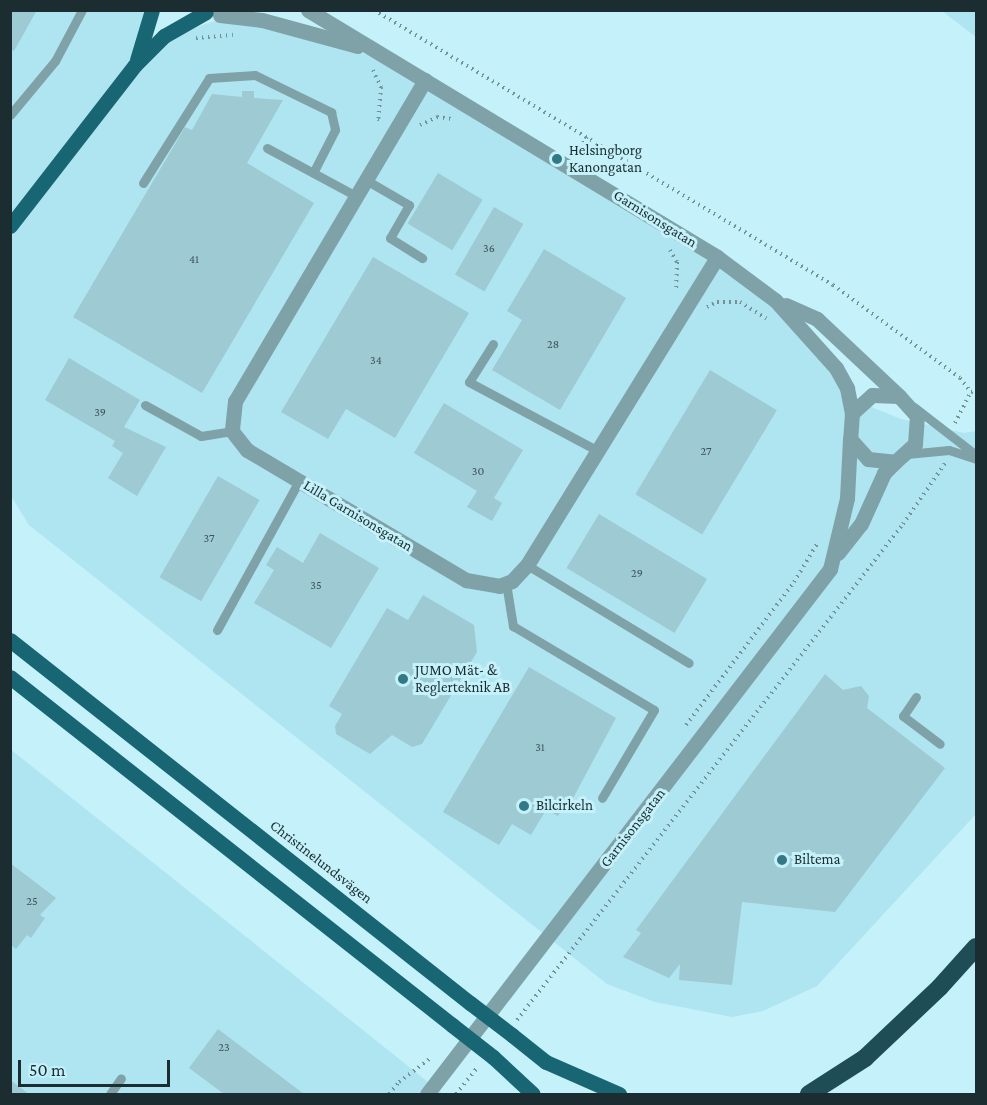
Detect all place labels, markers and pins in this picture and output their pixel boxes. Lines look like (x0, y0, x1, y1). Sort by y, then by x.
place label: Helsingborg Kanongatan (569, 141, 642, 176)
marker: Helsingborg Kanongatan (550, 152, 564, 166)
place label: JUMO Mät- & Reglerteknik AB (415, 661, 510, 696)
marker: JUMO Mät- & Reglerteknik AB (396, 672, 410, 686)
place label: Bilcirkeln (536, 797, 593, 815)
marker: Bilcirkeln (517, 799, 531, 813)
place label: Biltema (794, 851, 841, 869)
marker: Biltema (775, 853, 789, 867)

